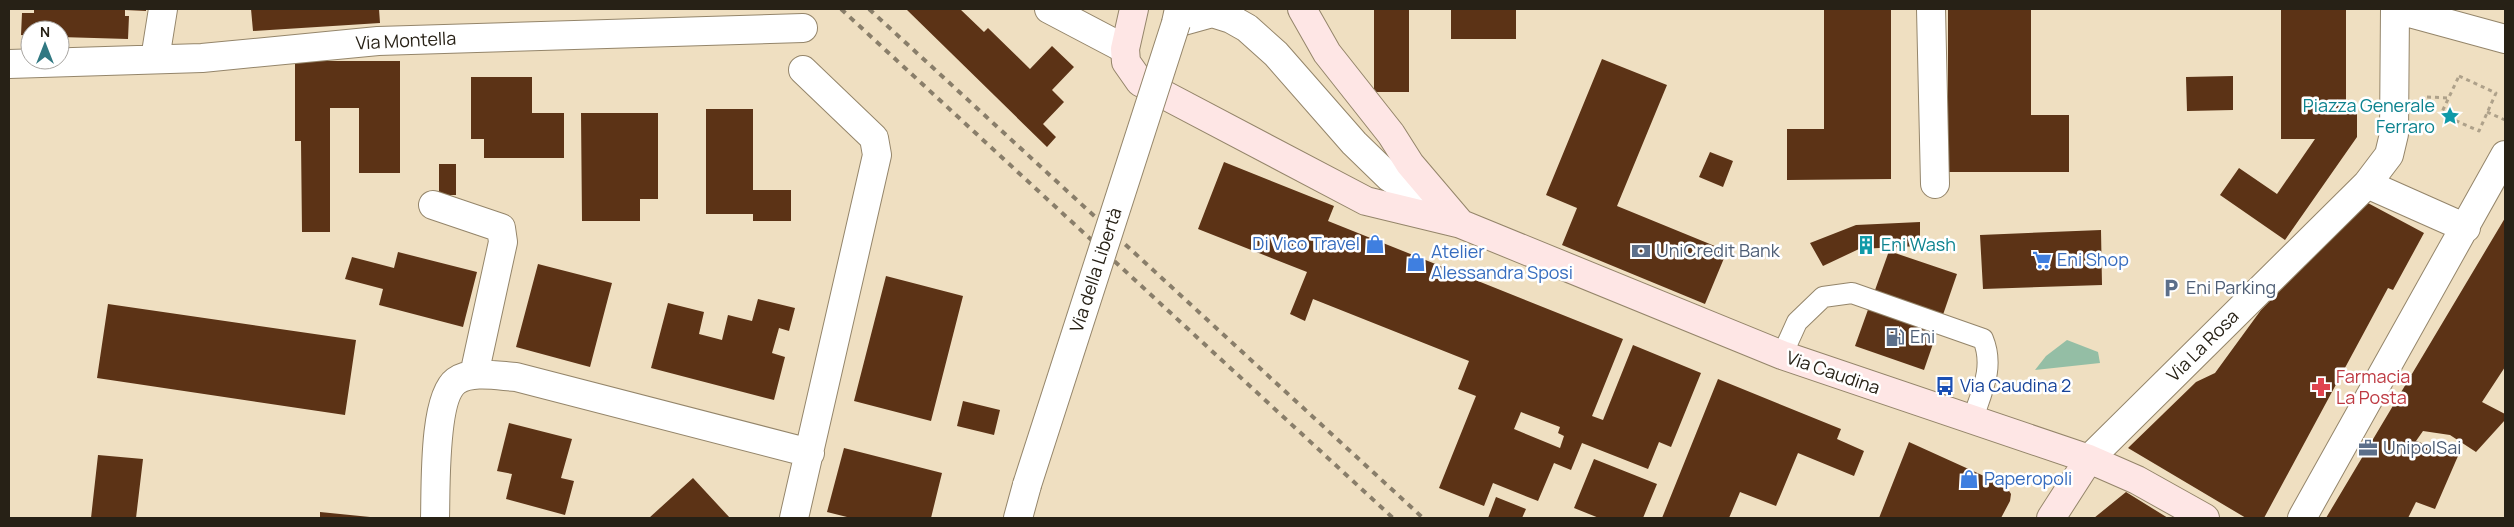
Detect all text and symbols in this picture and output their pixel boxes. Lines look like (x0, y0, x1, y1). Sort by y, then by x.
north arrow (20, 20, 70, 70)
text: N (40, 22, 50, 41)
street label: Via Montella (355, 25, 457, 55)
place label: Piazza Generale Ferraro (2303, 93, 2435, 138)
place icon: Piazza Generale Ferraro (2439, 105, 2461, 127)
street label: Via della Libertà (1064, 204, 1127, 335)
place label: Di Vico Travel (1252, 231, 1360, 255)
place label: Eni Wash (1881, 232, 1956, 256)
shop icon: Di Vico Travel (1364, 233, 1386, 255)
building icon: Eni Wash (1855, 234, 1877, 256)
place label: UniCredit Bank (1656, 238, 1781, 262)
place label: Atelier Alessandra Sposi (1431, 239, 1573, 284)
bank icon: UniCredit Bank (1630, 240, 1652, 262)
place label: Eni Shop (2057, 247, 2129, 271)
supermarket icon: Eni Shop (2031, 249, 2053, 271)
shop icon: Atelier Alessandra Sposi (1405, 251, 1427, 273)
place label: Eni Parking (2186, 275, 2276, 299)
parking icon: Eni Parking (2160, 277, 2182, 299)
street label: Via La Rosa (2161, 304, 2243, 386)
place label: Eni (1910, 324, 1935, 348)
fuel station icon: Eni (1884, 326, 1906, 348)
street label: Via Caudina (1783, 345, 1883, 399)
place label: Farmacia La Posta (2336, 364, 2410, 409)
place label: Via Caudina 2 (1960, 373, 2071, 397)
bus stop icon: Via Caudina 2 (1934, 375, 1956, 397)
pharmacy icon: Farmacia La Posta (2310, 376, 2332, 398)
place label: UnipolSai (2383, 435, 2461, 459)
office icon: UnipolSai (2357, 437, 2379, 459)
place label: Paperopoli (1984, 466, 2072, 490)
shop icon: Paperopoli (1958, 468, 1980, 490)

